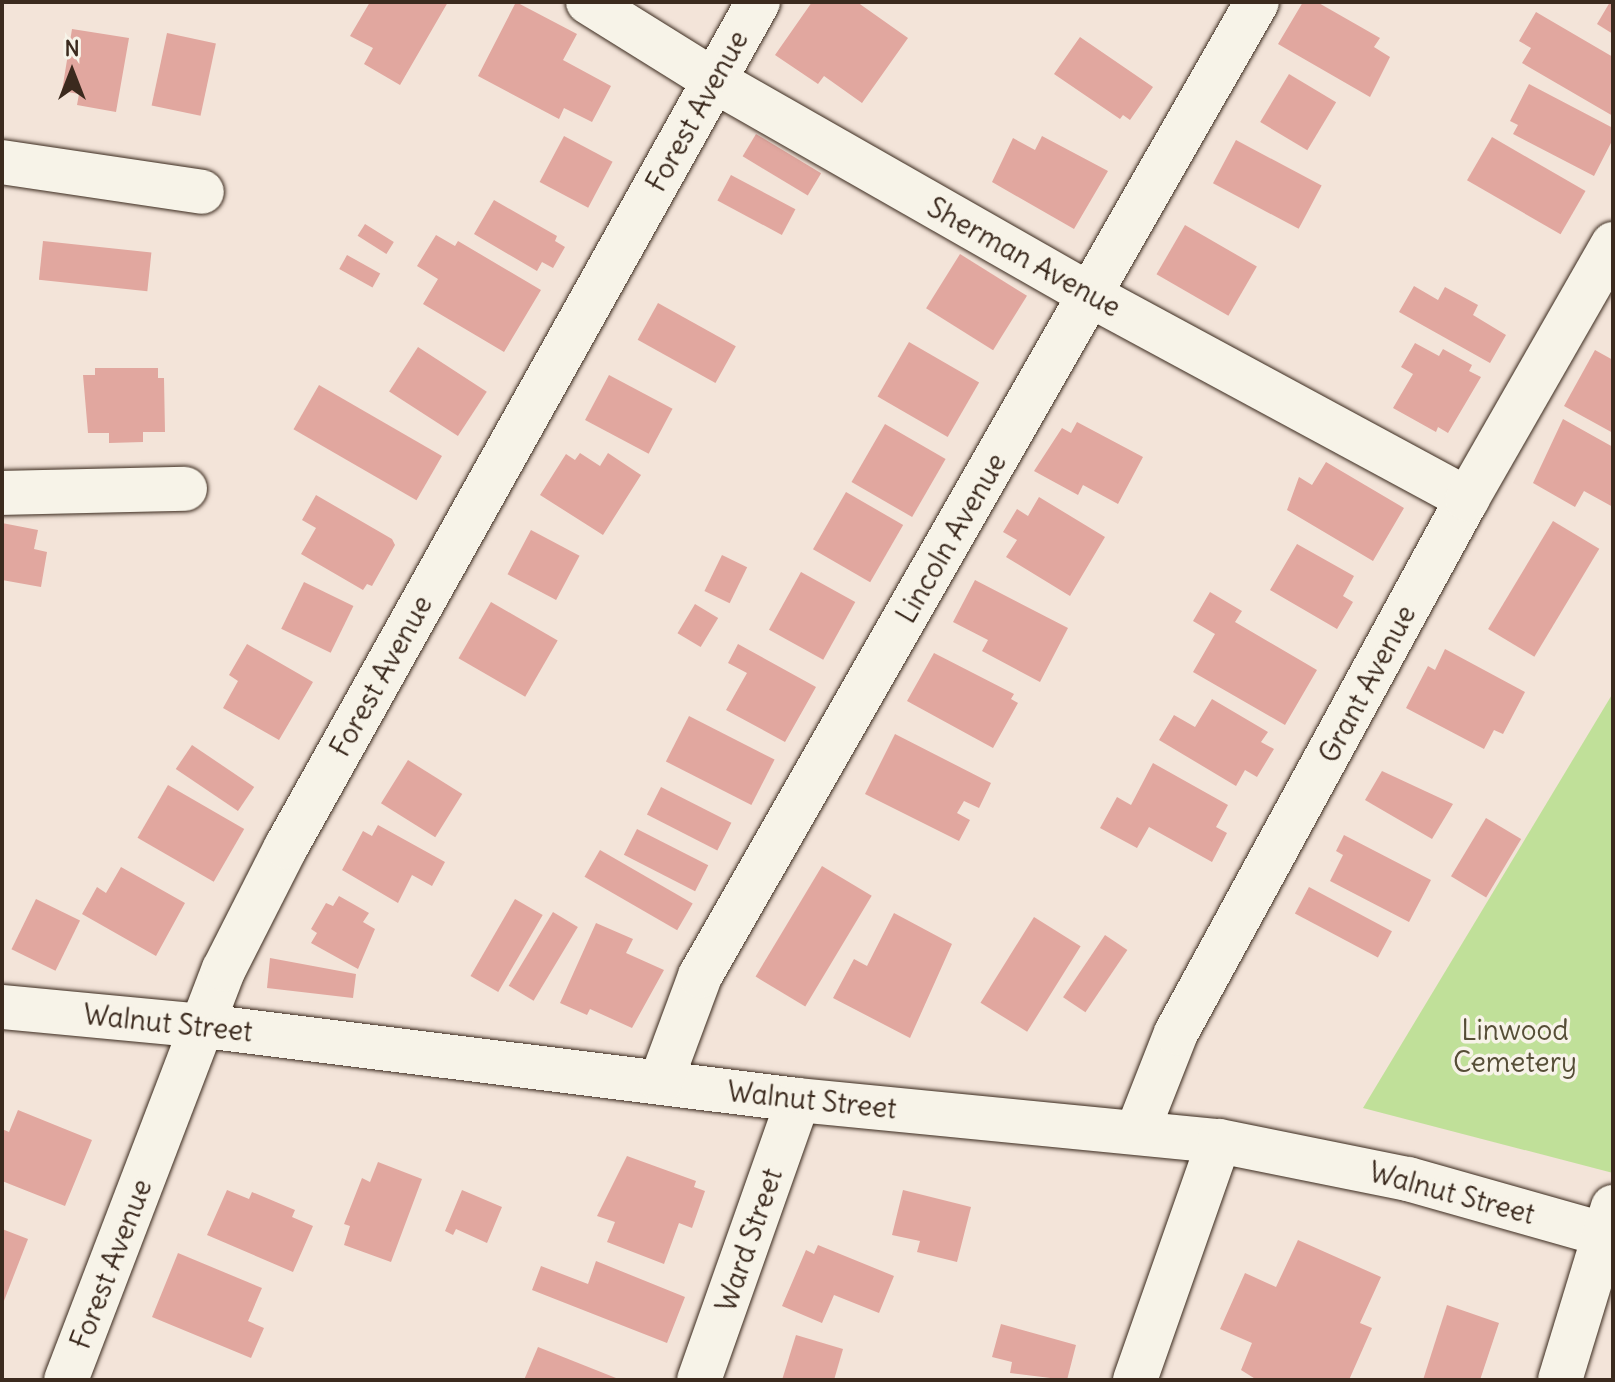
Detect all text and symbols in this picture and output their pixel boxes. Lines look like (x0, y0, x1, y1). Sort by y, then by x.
street label: Forest Avenue (639, 25, 755, 197)
north arrow (32, 32, 112, 112)
text: N (64, 34, 80, 62)
street label: Sherman Avenue (922, 190, 1126, 324)
street label: Lincoln Avenue (889, 447, 1013, 629)
street label: Forest Avenue (323, 590, 439, 762)
street label: Grant Avenue (1312, 600, 1422, 768)
street label: Walnut Street (82, 997, 254, 1049)
park label: Linwood Cemetery (1453, 1013, 1577, 1079)
street label: Walnut Street (726, 1074, 898, 1126)
street label: Walnut Street (1366, 1155, 1538, 1231)
street label: Ward Street (709, 1164, 789, 1316)
street label: Forest Avenue (63, 1175, 159, 1353)

